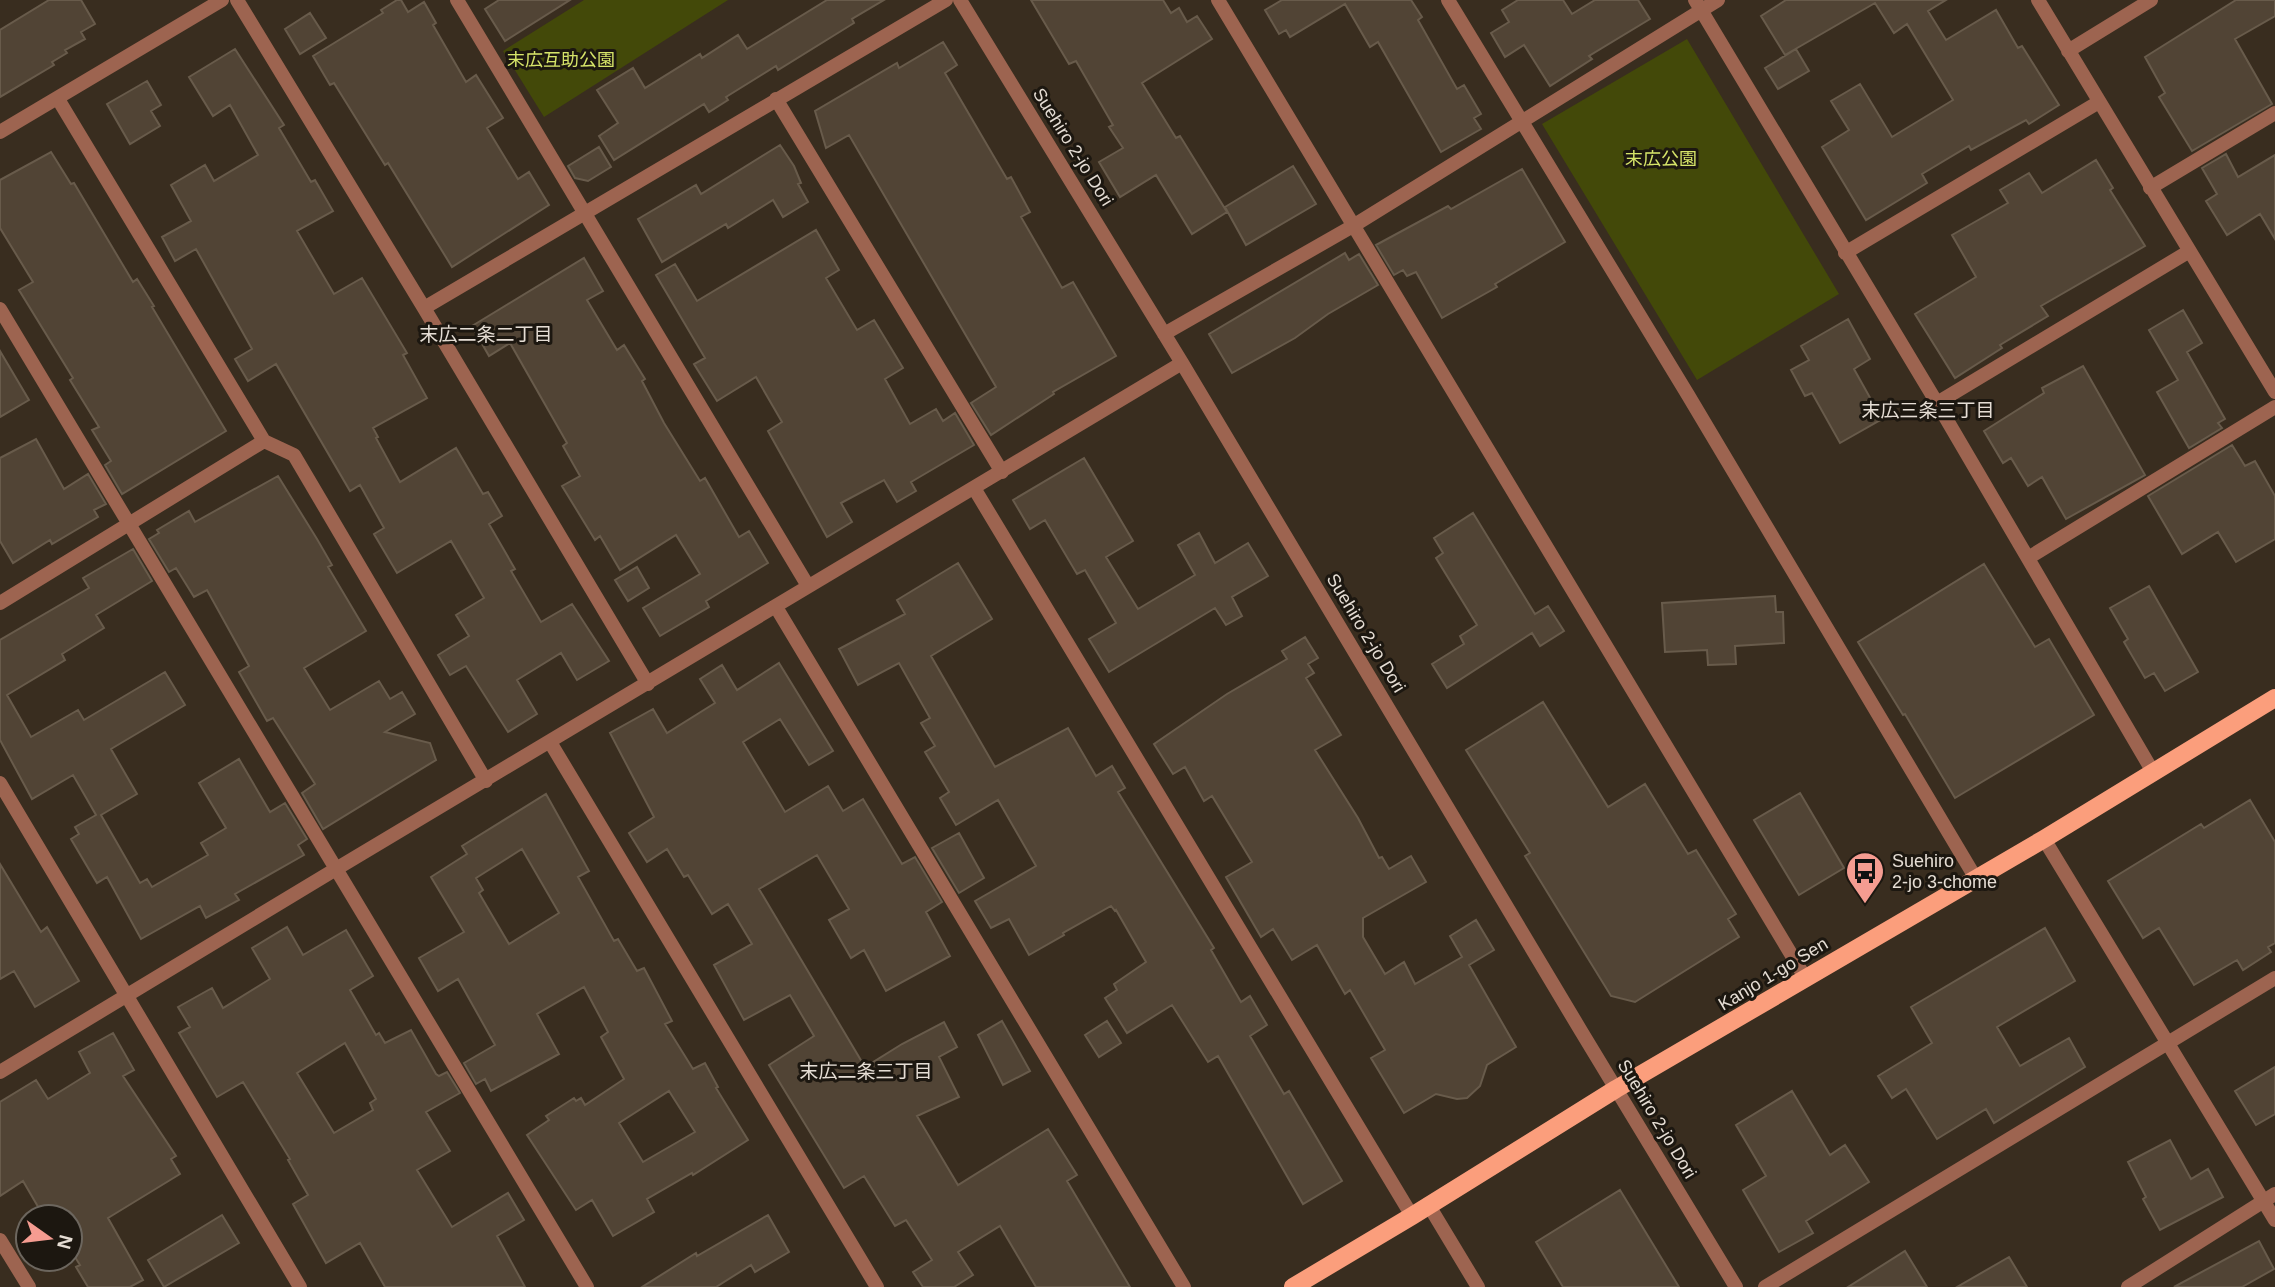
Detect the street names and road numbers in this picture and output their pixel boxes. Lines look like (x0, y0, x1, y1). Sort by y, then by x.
street label: Suehiro 2-jo Dori (1029, 84, 1117, 210)
street label: Suehiro 2-jo Dori (1323, 570, 1409, 696)
street label: Kanjo 1-go Sen (1715, 933, 1831, 1015)
street label: Suehiro 2-jo Dori (1614, 1056, 1700, 1182)

